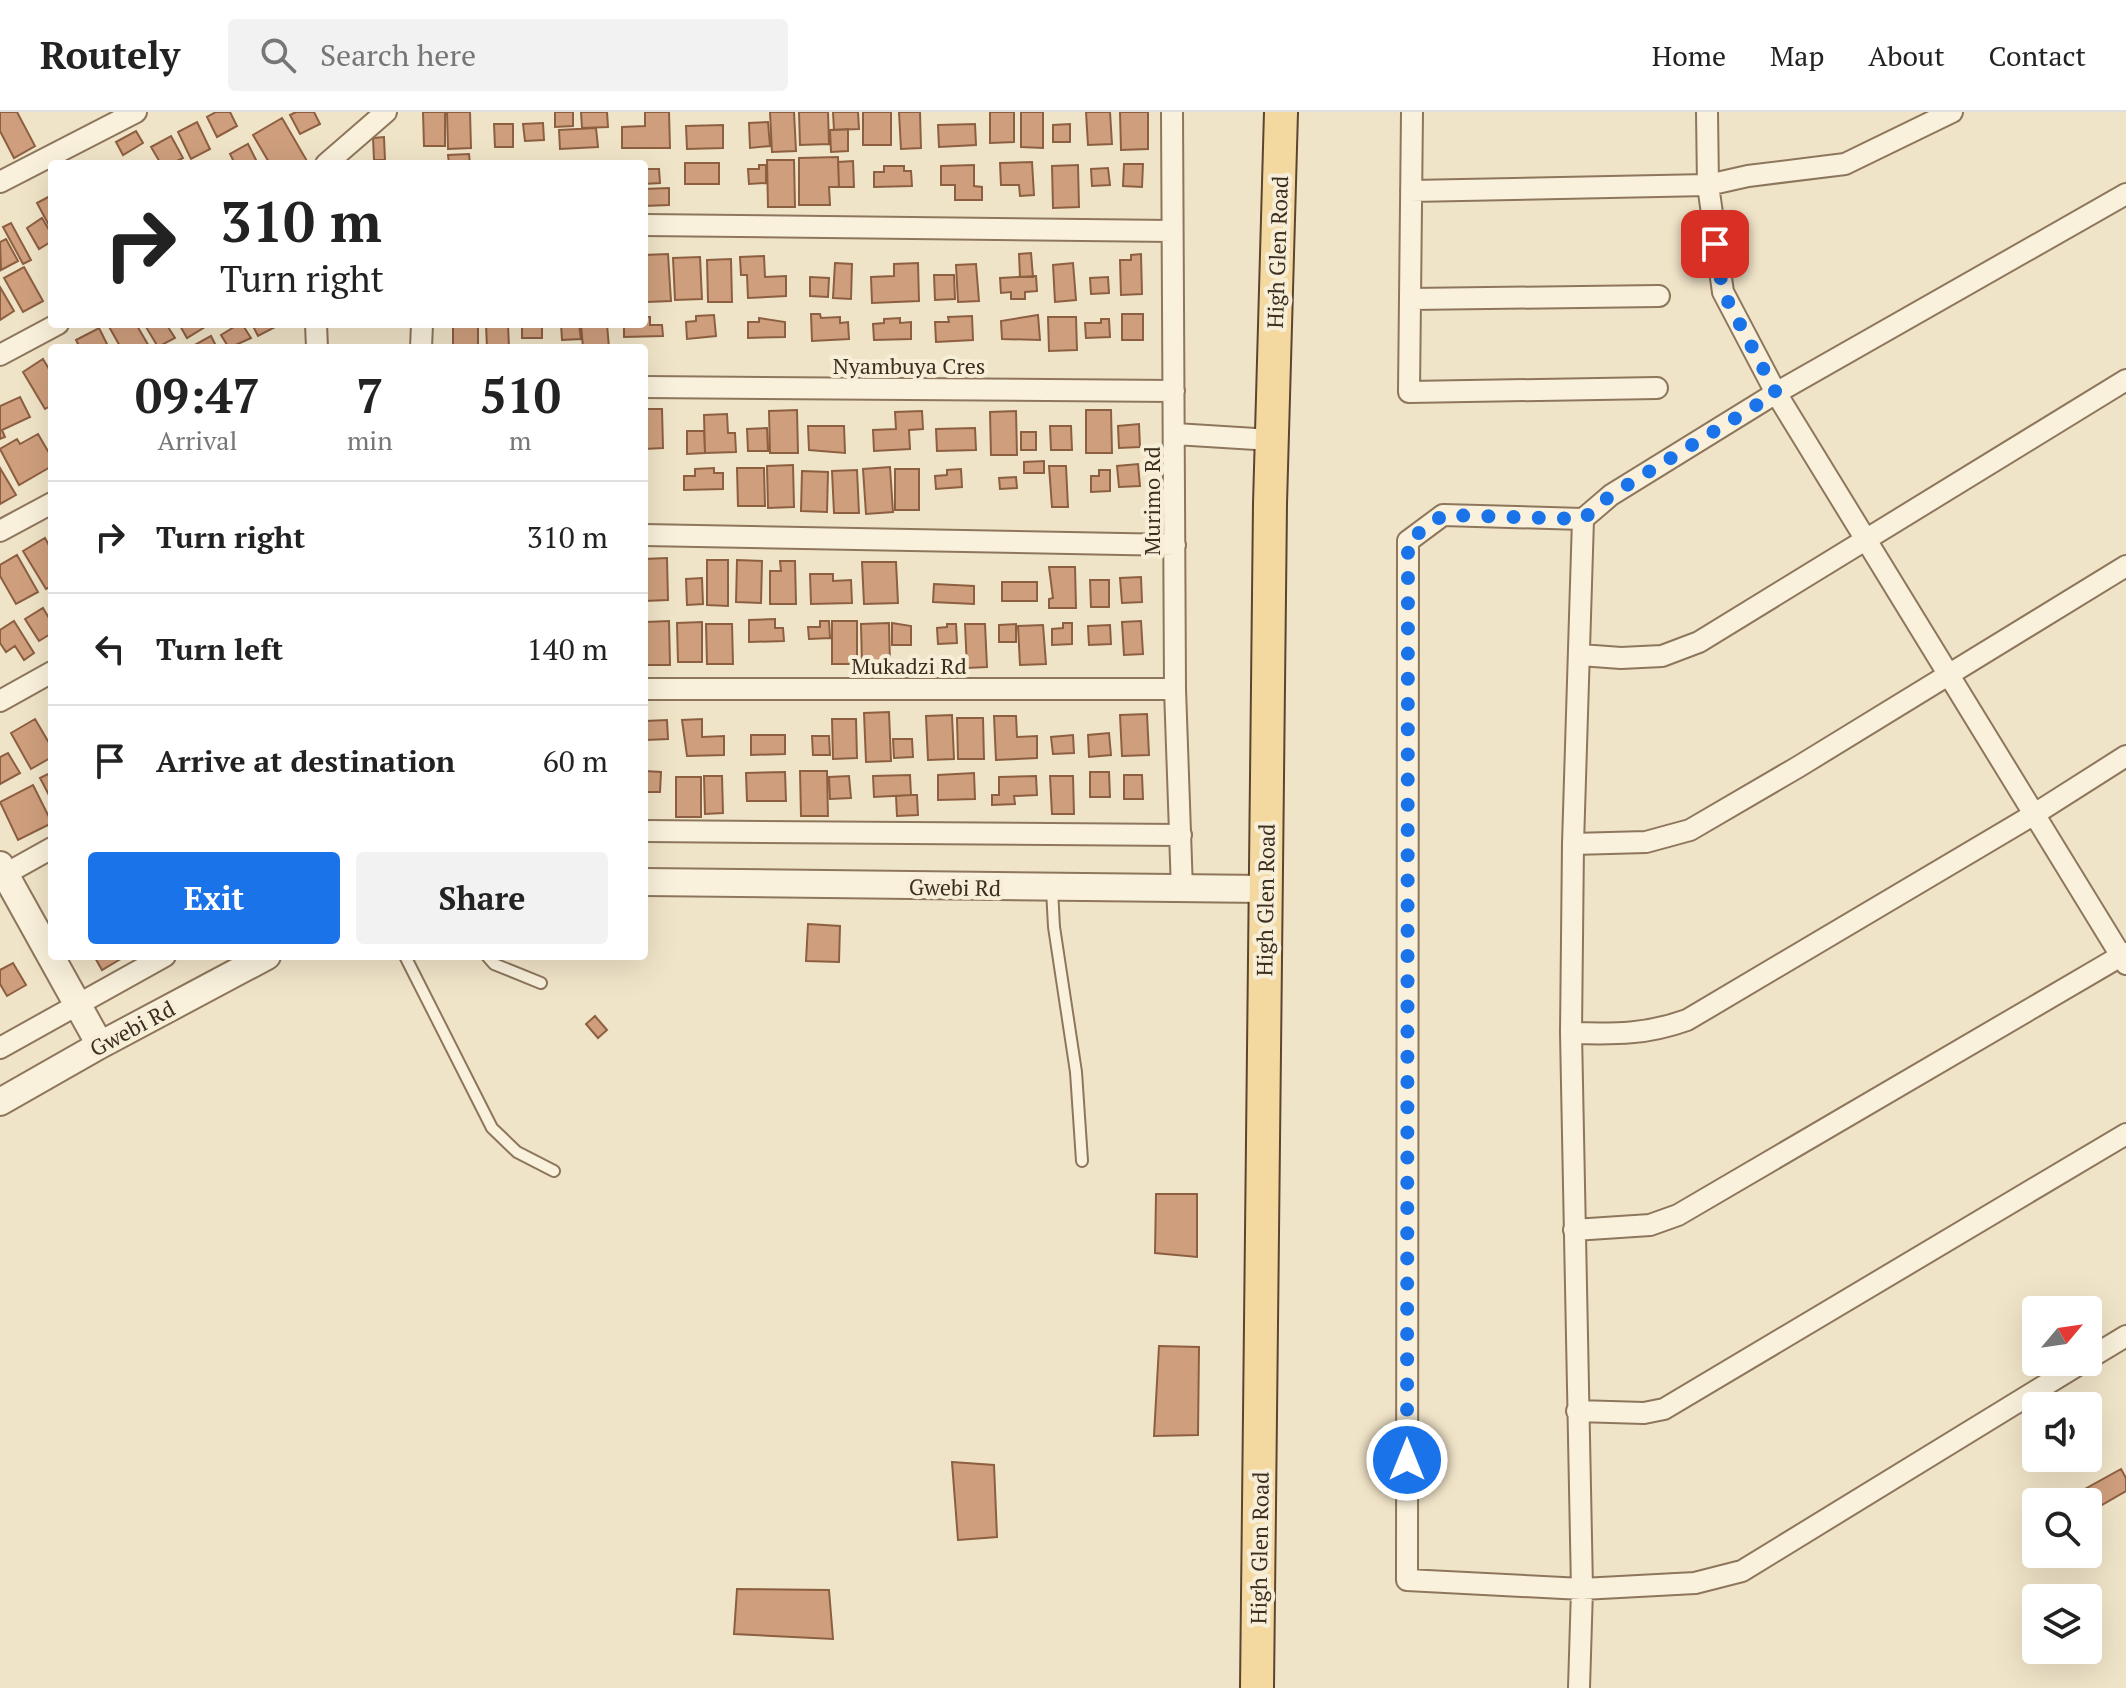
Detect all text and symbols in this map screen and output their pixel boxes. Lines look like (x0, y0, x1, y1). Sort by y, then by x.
search box (228, 19, 788, 91)
text: Routely (40, 30, 180, 80)
icon: search (256, 33, 300, 77)
text: Search here (320, 35, 476, 75)
text: Home (1652, 37, 1726, 74)
text: Map (1770, 37, 1824, 74)
text: About (1868, 37, 1945, 74)
text: Contact (1989, 37, 2086, 74)
street label: High Glen Road (1260, 175, 1294, 329)
text: 310 m (220, 184, 382, 258)
icon: right (88, 192, 192, 296)
pin (1681, 210, 1749, 278)
icon: arrive (1693, 222, 1737, 266)
text: Turn right (220, 255, 384, 302)
street label: Nyambuya Cres (833, 351, 985, 380)
text: 09:47 (135, 363, 260, 427)
text: 7 (356, 363, 383, 427)
text: 510 (480, 363, 561, 427)
text: Arrival (158, 423, 237, 457)
text: min (347, 423, 393, 457)
text: m (509, 423, 532, 457)
street label: Murimo Rd (1137, 446, 1166, 556)
icon: right (88, 515, 132, 559)
text: Turn right (156, 517, 305, 557)
text: 310 m (527, 517, 608, 557)
icon: left (88, 627, 132, 671)
text: Turn left (156, 629, 283, 669)
text: 140 m (527, 629, 608, 669)
street label: Mukadzi Rd (851, 651, 967, 680)
icon: arrive (88, 739, 132, 783)
text: Arrive at destination (156, 741, 455, 781)
text: 60 m (543, 741, 608, 781)
street label: High Glen Road (1249, 823, 1281, 977)
button: Exit (88, 852, 340, 944)
button: Share (356, 852, 608, 944)
street label: Gwebi Rd (909, 872, 1001, 902)
street label: Gwebi Rd (85, 994, 179, 1062)
north arrow (2022, 1296, 2102, 1376)
map controls (2022, 1296, 2102, 1664)
button: sound (2022, 1392, 2102, 1472)
position arrow (1365, 1418, 1449, 1502)
street label: High Glen Road (1243, 1471, 1275, 1625)
button: search (2022, 1488, 2102, 1568)
button: layers (2022, 1584, 2102, 1664)

